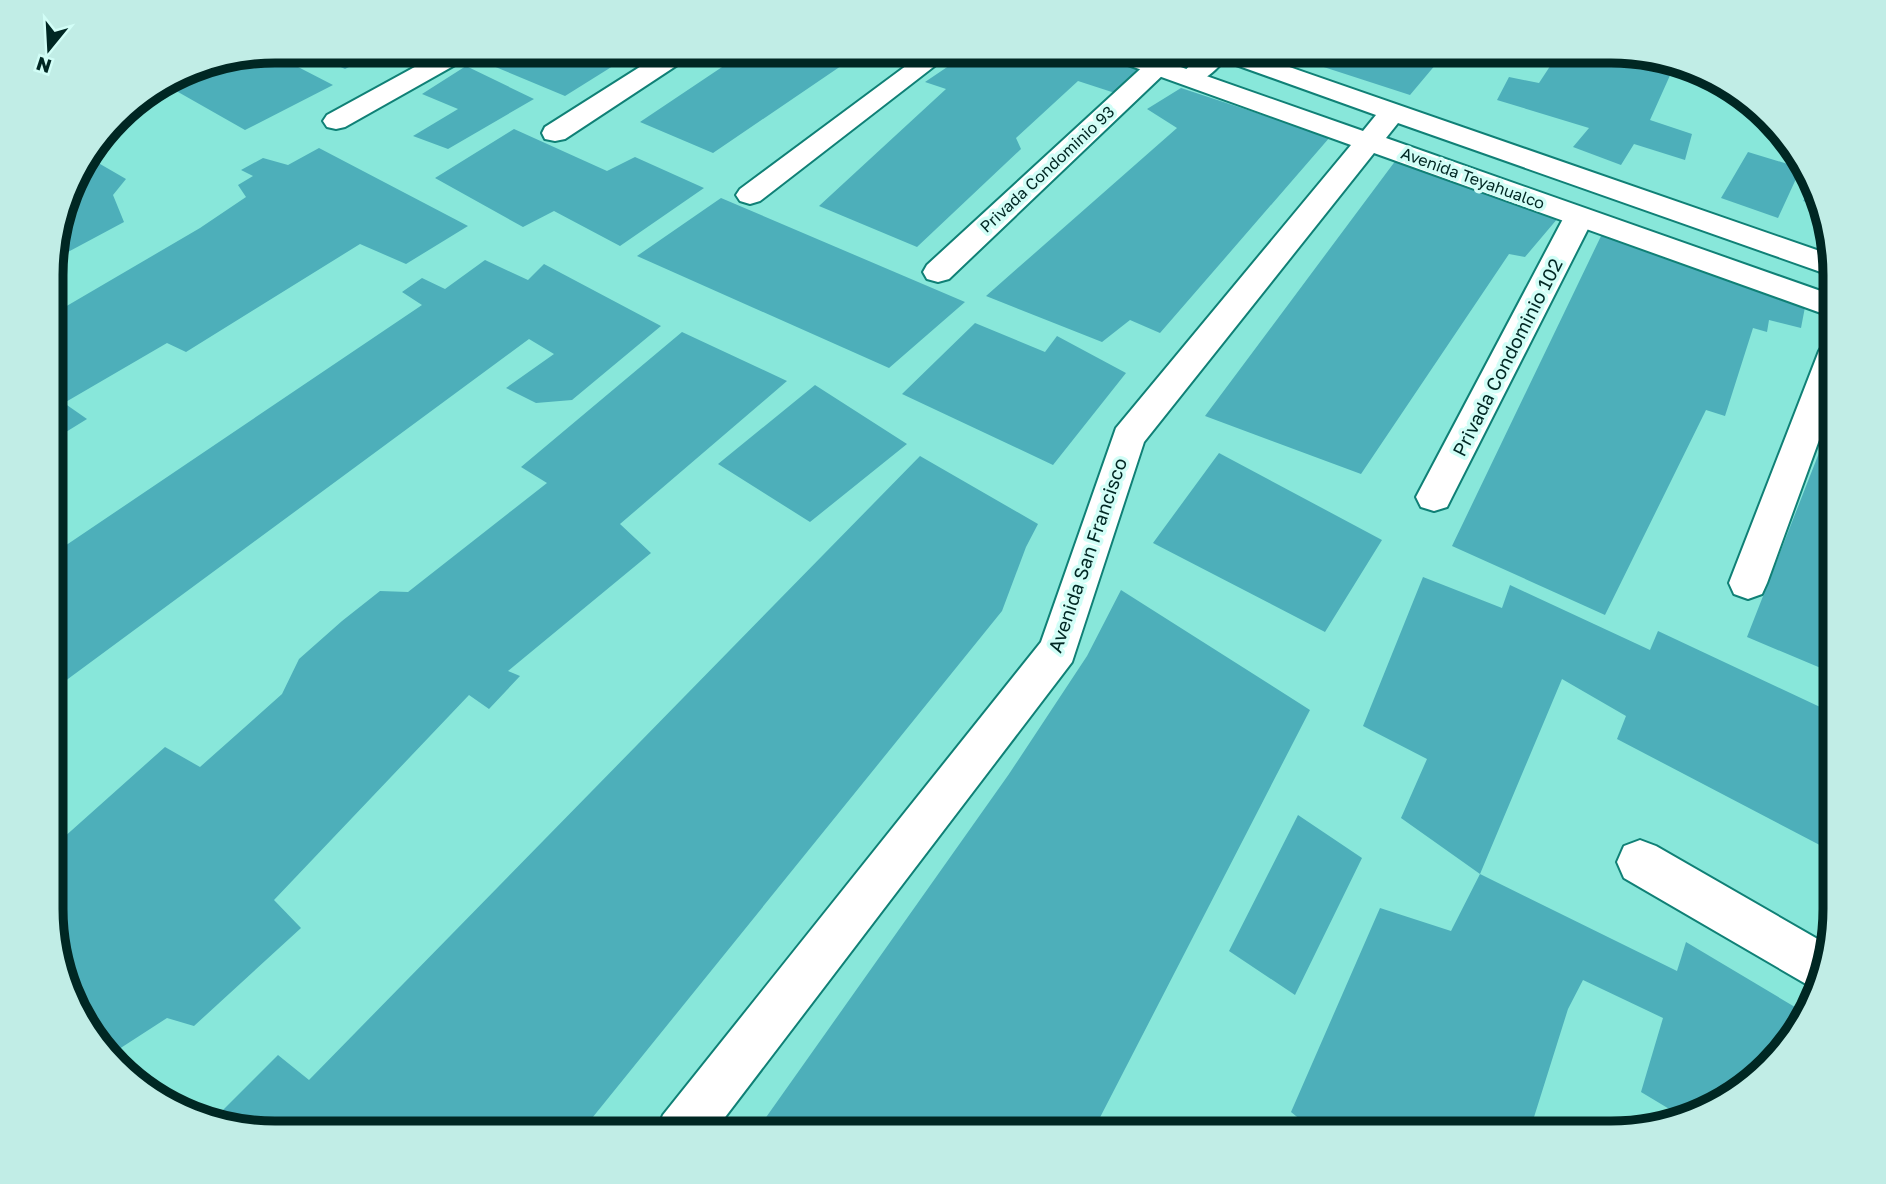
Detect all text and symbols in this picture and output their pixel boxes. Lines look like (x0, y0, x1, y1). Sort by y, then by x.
north arrow (14, 14, 84, 84)
text: N (33, 52, 54, 79)
street label: Privada Condominio 93 (976, 102, 1118, 236)
street label: Avenida Teyahualco (1398, 143, 1548, 213)
street label: Privada Condominio 102 (1447, 254, 1567, 460)
street label: Avenida San Francisco (1043, 455, 1131, 655)

